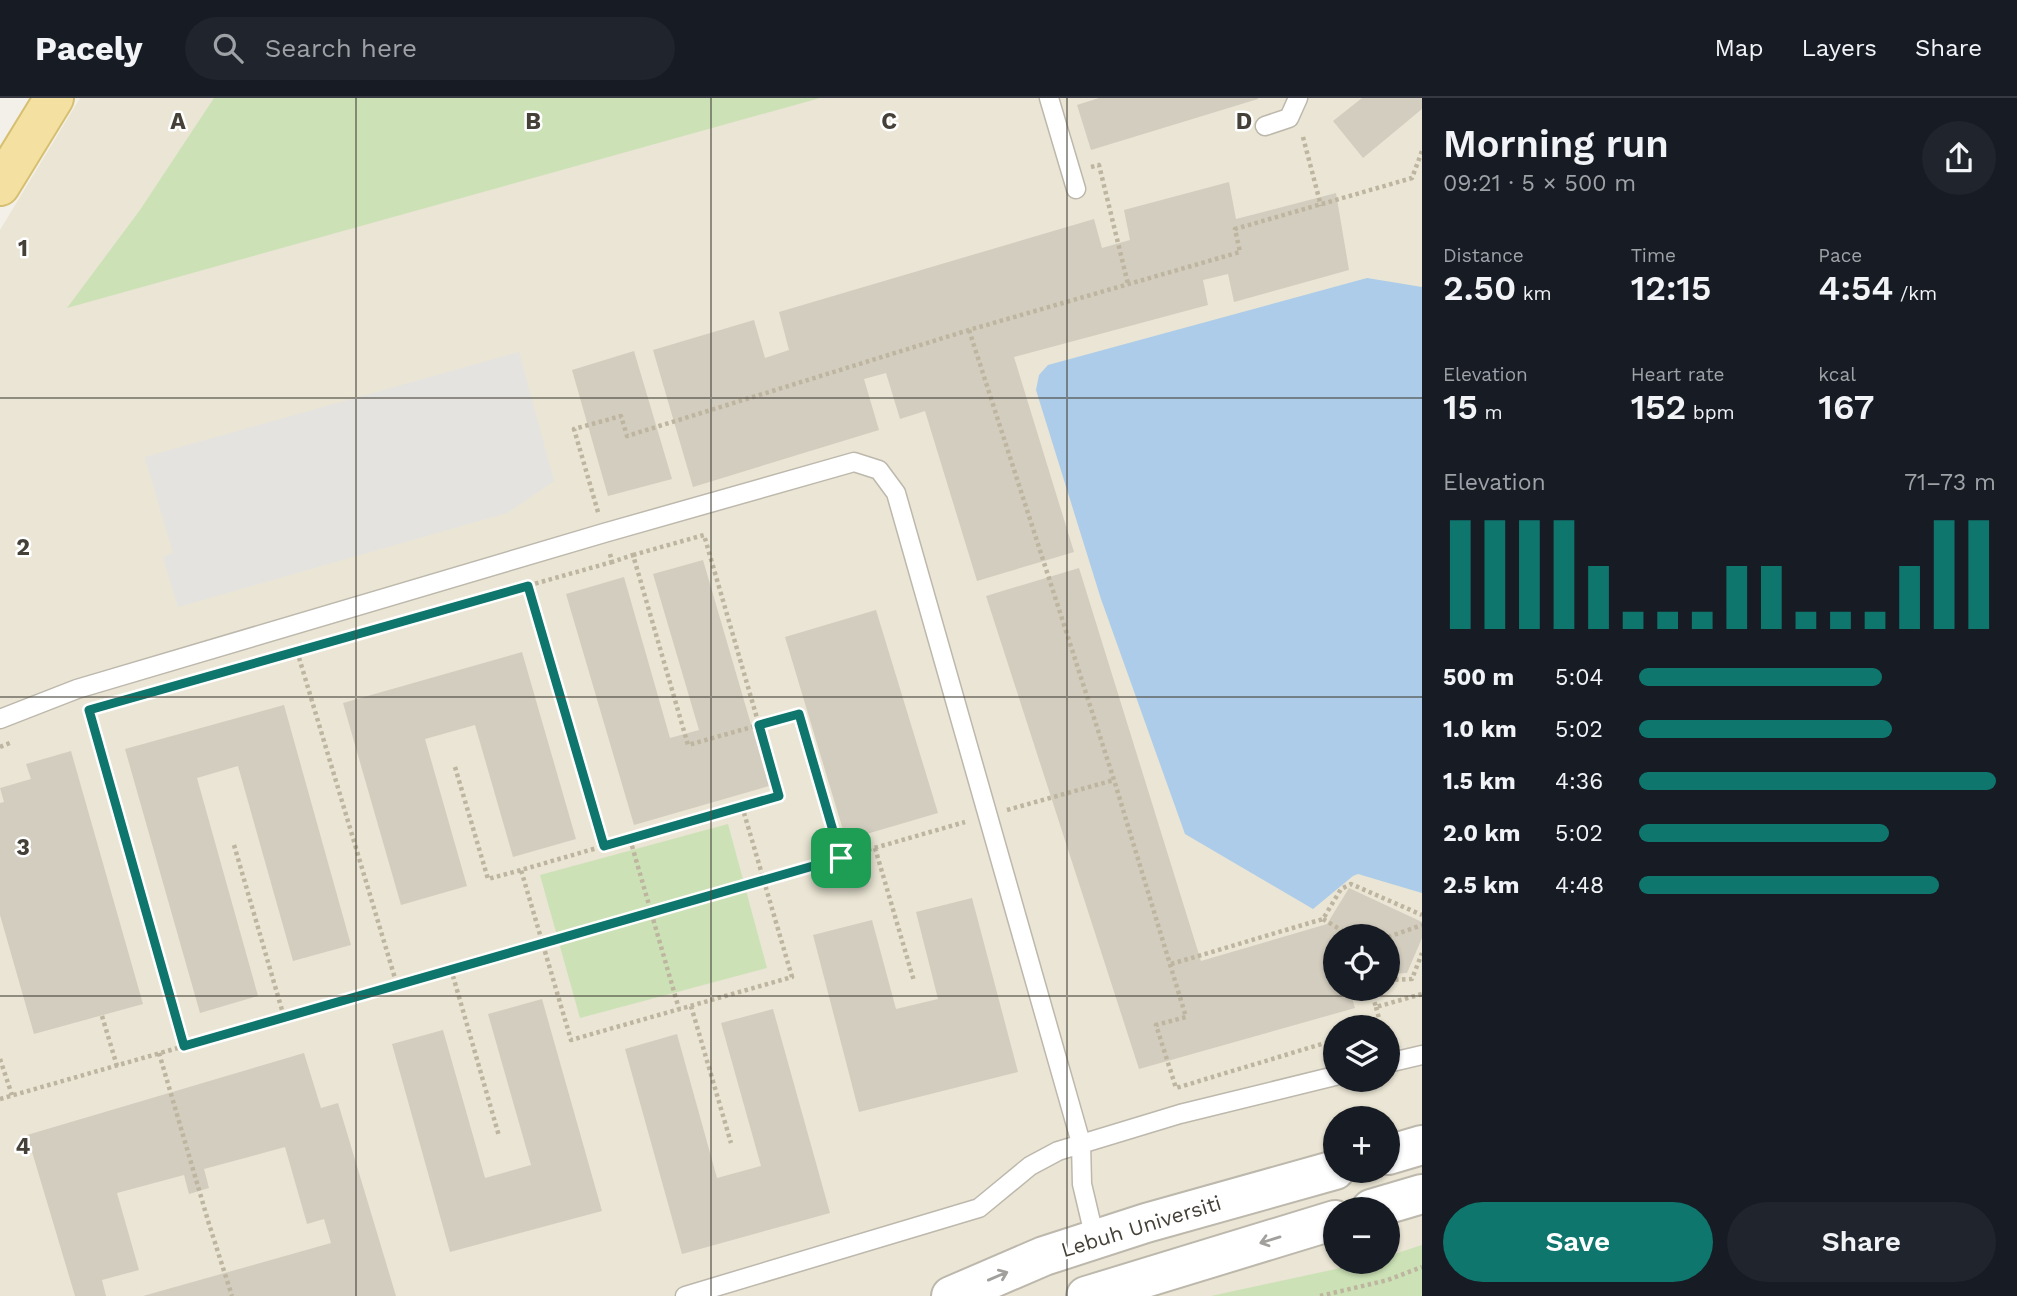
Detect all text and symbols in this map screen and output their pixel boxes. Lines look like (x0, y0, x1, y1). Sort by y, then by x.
search box (185, 17, 675, 80)
text: Pacely (35, 29, 143, 68)
icon: search (209, 29, 247, 67)
text: Search here (265, 33, 417, 63)
text: Map (1715, 34, 1763, 62)
text: Layers (1801, 34, 1877, 62)
text: Share (1915, 34, 1982, 62)
text: A (170, 108, 186, 135)
text: B (525, 108, 541, 135)
text: C (881, 108, 897, 135)
text: D (1236, 108, 1252, 135)
button: share (1922, 121, 1996, 195)
text: Morning run (1443, 122, 1669, 166)
text: 09:21 · 5 × 500 m (1443, 170, 1636, 197)
text: 1 (18, 235, 28, 262)
text: Distance (1443, 244, 1524, 267)
text: Time (1631, 244, 1676, 267)
text: Pace (1818, 244, 1862, 267)
text: 2.50 (1443, 267, 1516, 309)
text: 12:15 (1631, 267, 1711, 309)
text: 4:54 (1818, 267, 1894, 309)
text: km (1516, 282, 1552, 305)
text: /km (1894, 282, 1937, 305)
text: Elevation (1443, 363, 1528, 386)
text: Heart rate (1631, 363, 1725, 386)
text: kcal (1818, 363, 1856, 386)
text: 15 (1443, 386, 1478, 428)
text: 152 (1631, 386, 1686, 428)
text: 167 (1818, 386, 1874, 428)
text: m (1478, 401, 1503, 424)
text: bpm (1686, 401, 1735, 424)
text: Elevation (1443, 469, 1546, 496)
text: 71–73 m (1904, 469, 1996, 496)
text: 2 (16, 534, 30, 561)
text: 500 m (1443, 664, 1514, 691)
text: 5:04 (1555, 664, 1604, 691)
text: 1.0 km (1443, 716, 1517, 743)
text: 5:02 (1555, 716, 1603, 743)
text: 1.5 km (1443, 768, 1516, 795)
text: 4:36 (1555, 768, 1603, 795)
text: 2.0 km (1443, 820, 1521, 847)
text: 5:02 (1555, 820, 1603, 847)
pin (811, 828, 871, 888)
text: 3 (16, 834, 30, 861)
icon: arrive (822, 839, 860, 877)
text: 2.5 km (1443, 872, 1519, 899)
text: 4:48 (1555, 872, 1604, 899)
map controls (1323, 924, 1400, 1274)
button: locate (1323, 924, 1400, 1001)
button: layers (1323, 1015, 1400, 1092)
button: + (1323, 1106, 1400, 1183)
text: 4 (16, 1133, 31, 1160)
street label: Lebuh Universiti (1058, 1190, 1224, 1262)
button: − (1323, 1197, 1400, 1274)
button: Save (1443, 1202, 1713, 1282)
button: Share (1727, 1202, 1996, 1282)
one-way arrow (1259, 1234, 1281, 1247)
one-way arrow (987, 1269, 1008, 1282)

